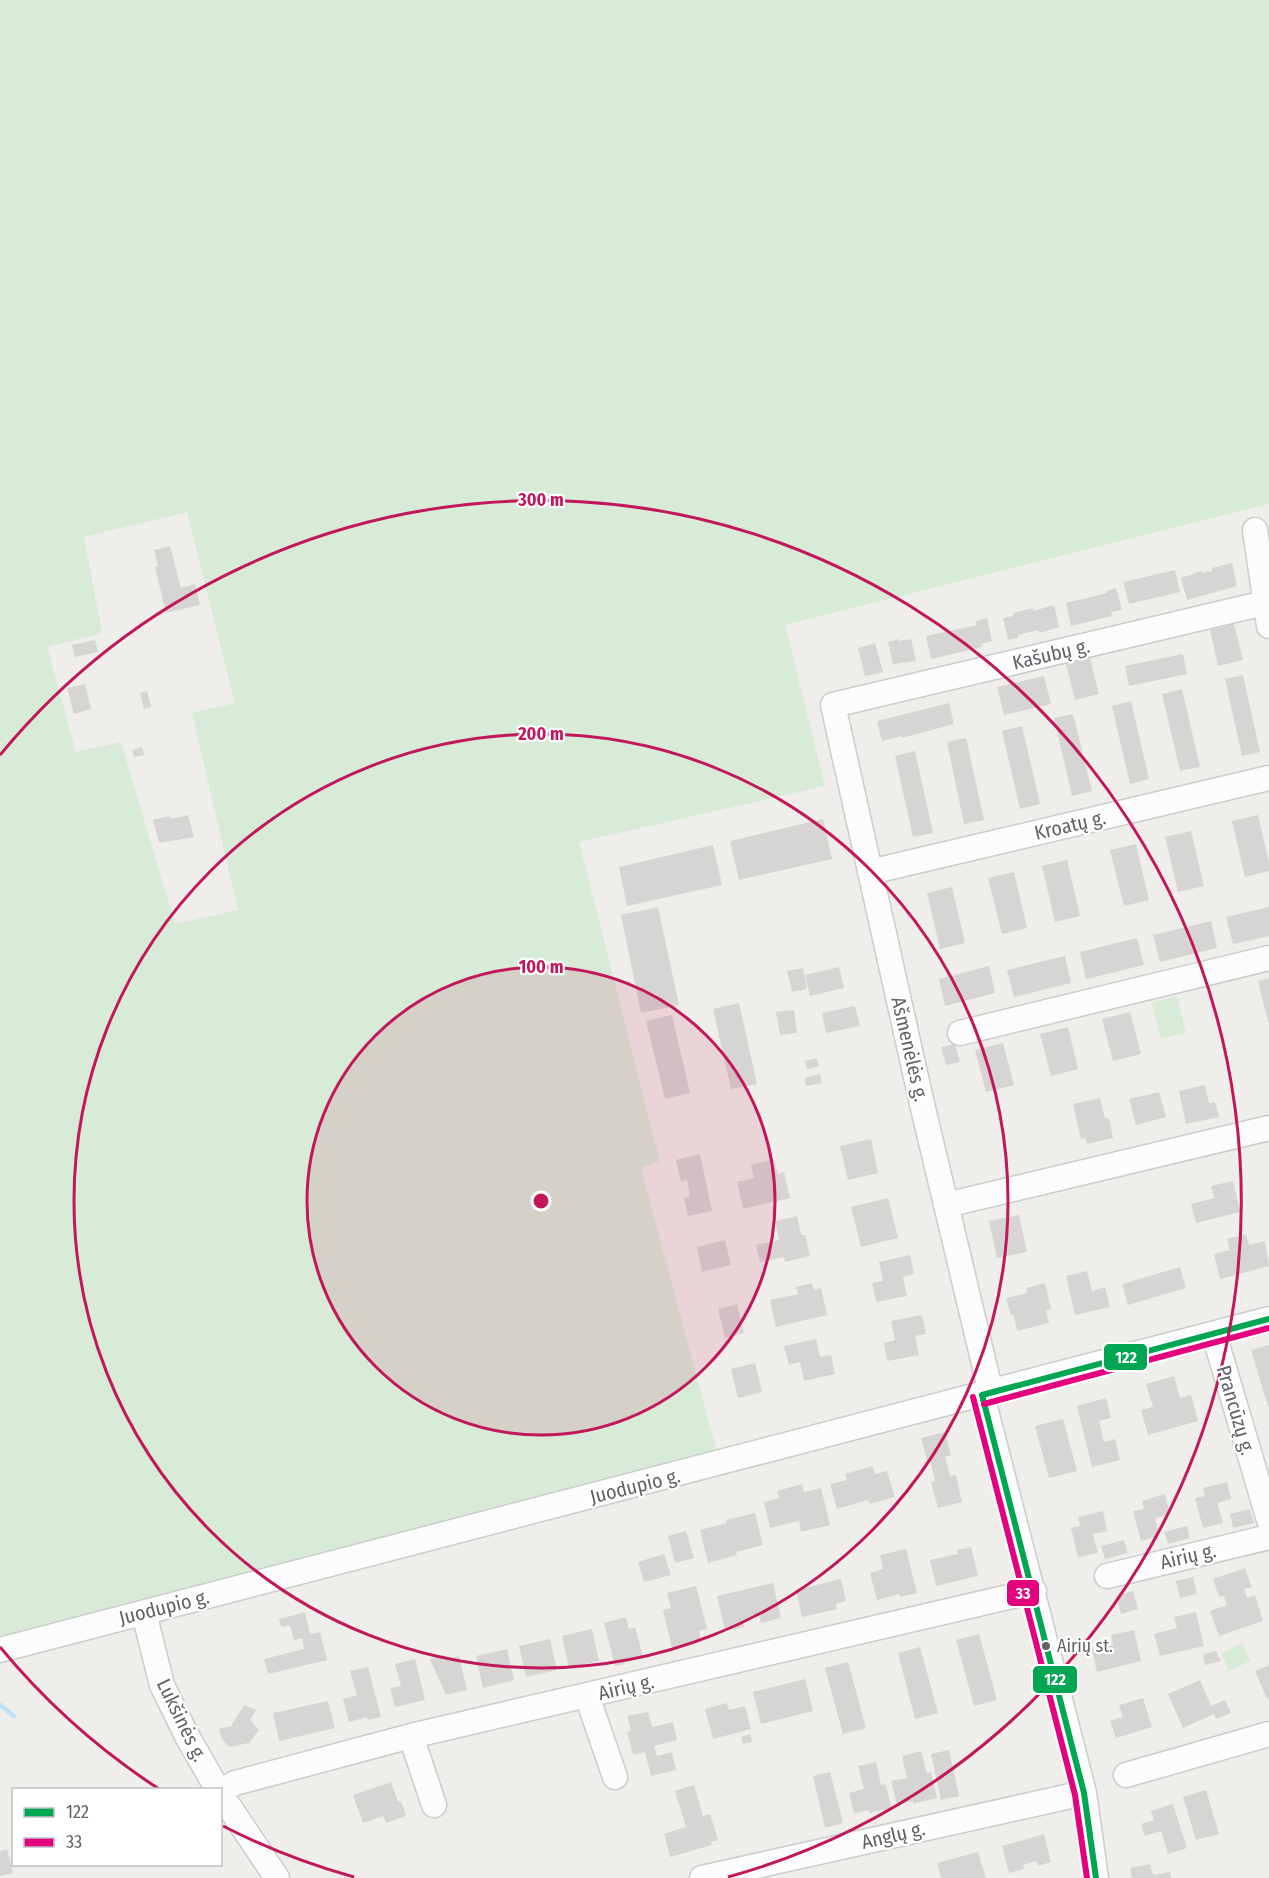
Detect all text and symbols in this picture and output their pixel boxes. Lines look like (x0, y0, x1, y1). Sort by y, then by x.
text: 300 m (517, 489, 564, 511)
street label: Kašubų g. (1010, 633, 1092, 675)
text: 200 m (517, 723, 564, 745)
street label: Kroatų g. (1032, 805, 1108, 845)
text: 100 m (519, 956, 563, 978)
street label: Ašmenėlės g. (886, 994, 934, 1104)
centre of rings (531, 1191, 551, 1211)
line badge: 122 (1103, 1343, 1148, 1371)
text: 122 (1115, 1348, 1137, 1367)
street label: Prancūzų g. (1212, 1362, 1260, 1458)
street label: Juodupio g. (587, 1463, 683, 1509)
street label: Airių g. (1158, 1538, 1218, 1574)
line badge: 33 (1006, 1579, 1040, 1607)
street label: Juodupio g. (116, 1584, 212, 1630)
text: 33 (1014, 1584, 1031, 1603)
place label: Airių st. (1057, 1635, 1113, 1657)
marker: Airių st. (1040, 1640, 1052, 1652)
line badge: 122 (1032, 1665, 1078, 1694)
street label: Airių g. (596, 1669, 656, 1705)
text: 122 (1044, 1670, 1066, 1689)
street label: Lukšinės g. (152, 1675, 212, 1765)
legend (12, 1788, 222, 1866)
text: 122 (66, 1801, 89, 1823)
street label: Anglų g. (859, 1816, 927, 1854)
text: 33 (66, 1831, 82, 1853)

